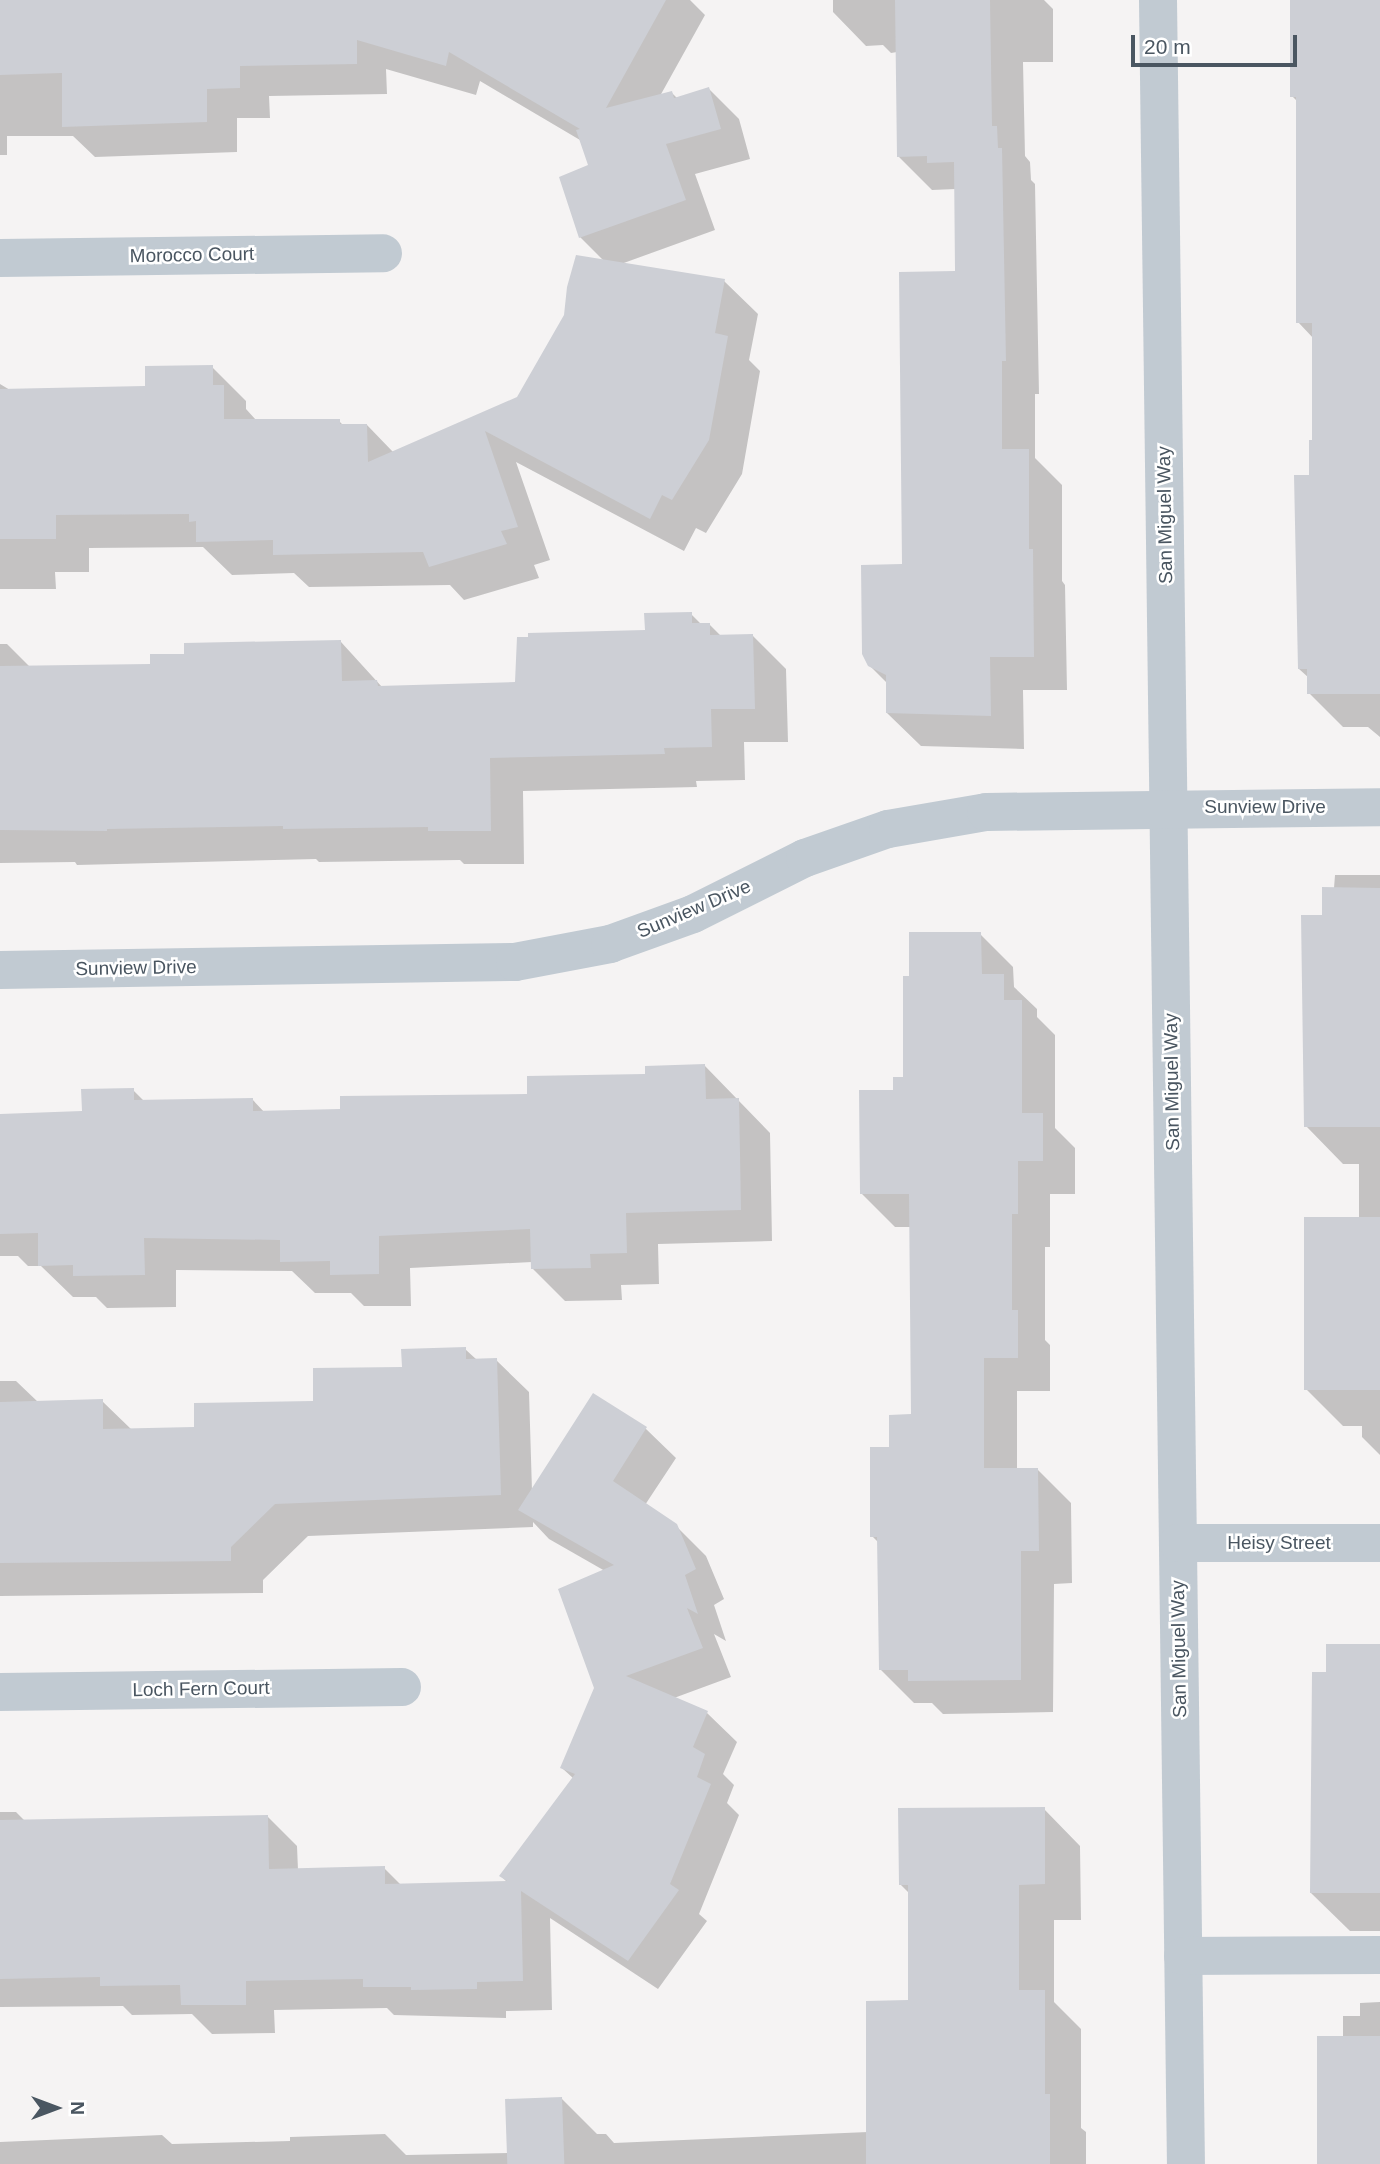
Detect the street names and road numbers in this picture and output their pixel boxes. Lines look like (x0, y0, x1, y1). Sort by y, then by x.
street label: Morocco Court (130, 243, 254, 267)
street label: San Miguel Way (1152, 446, 1178, 584)
street label: Sunview Drive (1204, 796, 1326, 818)
street label: Sunview Drive (634, 875, 754, 943)
street label: Sunview Drive (75, 956, 197, 980)
street label: San Miguel Way (1159, 1013, 1185, 1151)
street label: Heisy Street (1227, 1532, 1331, 1554)
street label: San Miguel Way (1166, 1580, 1192, 1718)
street label: Loch Fern Court (132, 1676, 270, 1702)

